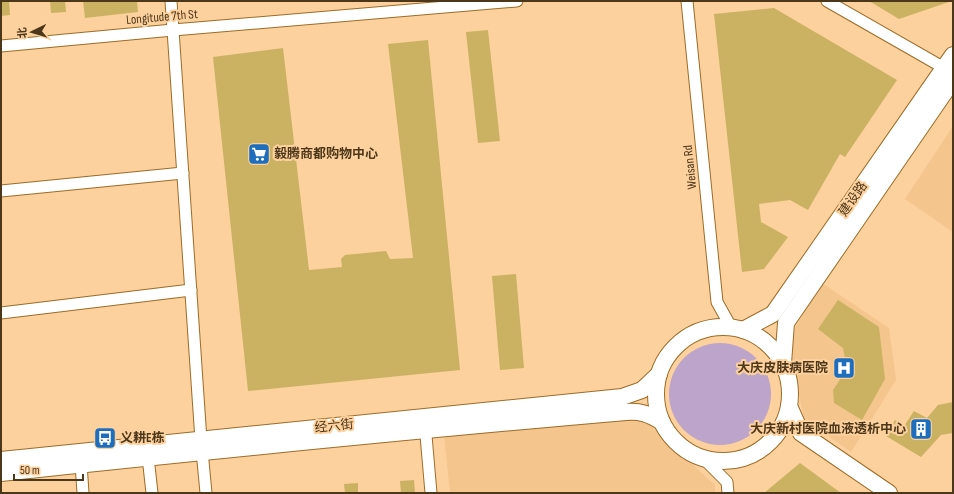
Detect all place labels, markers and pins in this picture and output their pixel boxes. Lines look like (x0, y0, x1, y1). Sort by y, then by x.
supermarket icon: 毅腾商都购物中心 (246, 141, 272, 167)
place label: 毅腾商都购物中心 (274, 146, 378, 162)
hospital icon: 大庆皮肤病医院 (831, 355, 857, 381)
place label: 大庆皮肤病医院 (737, 360, 828, 376)
building icon: 大庆新村医院血液透析中心 (908, 416, 934, 442)
place label: 大庆新村医院血液透析中心 (750, 421, 906, 437)
bus stop icon: 义耕E栋 (92, 425, 118, 451)
place label: 义耕E栋 (120, 430, 165, 446)

